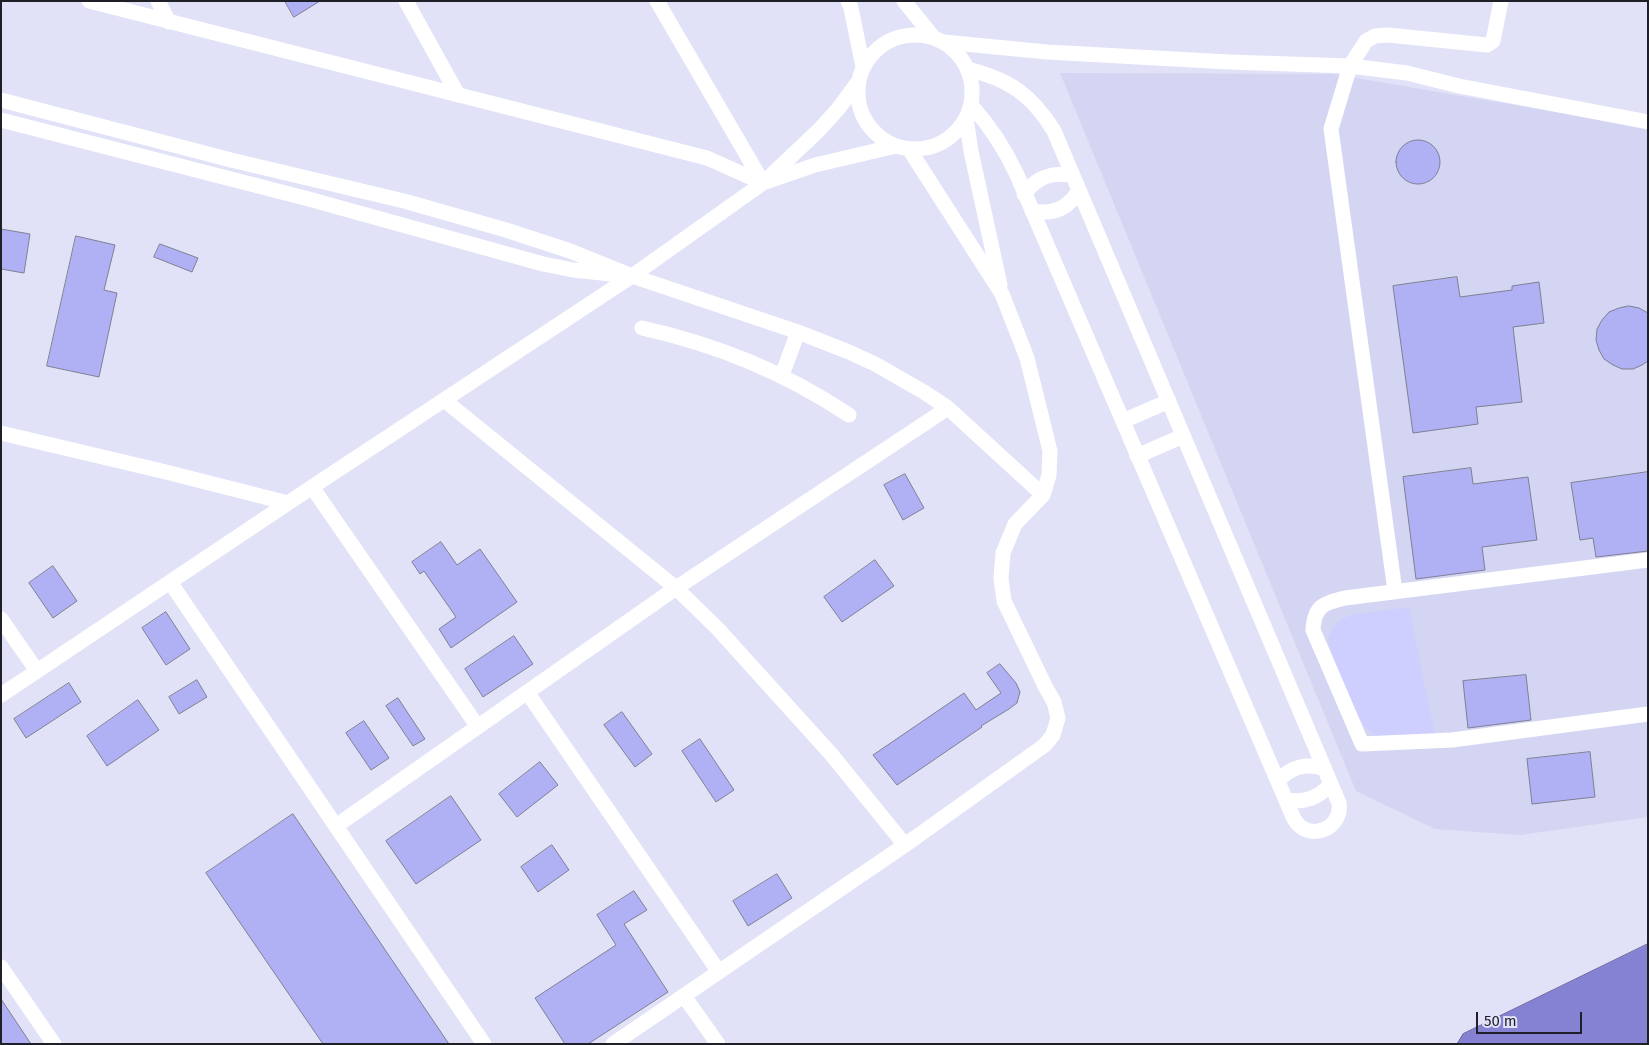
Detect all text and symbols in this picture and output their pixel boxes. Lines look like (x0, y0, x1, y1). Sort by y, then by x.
scale bar (1479, 1002, 1585, 1034)
text: 50 m (1484, 1012, 1517, 1030)

